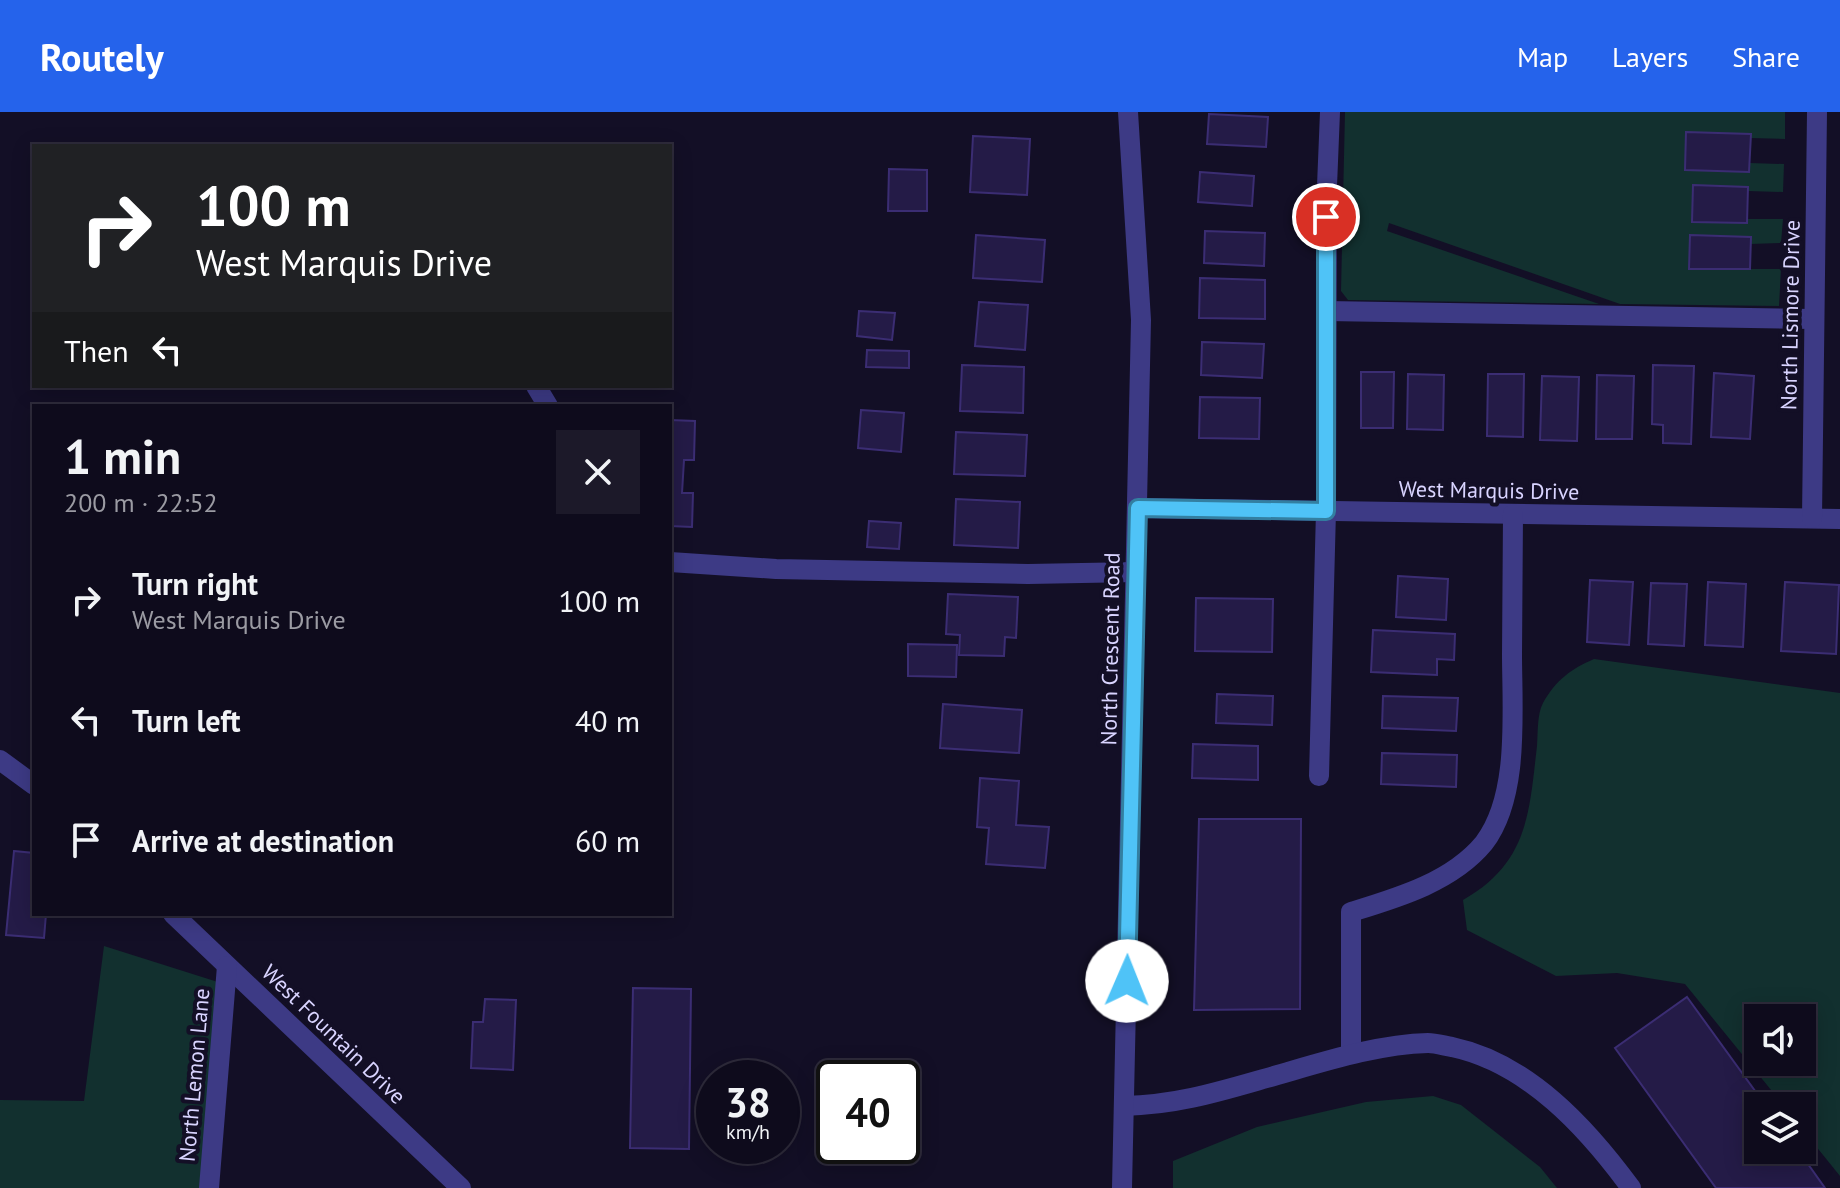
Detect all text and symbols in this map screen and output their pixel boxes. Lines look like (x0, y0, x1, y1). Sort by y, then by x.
text: Routely (40, 32, 164, 81)
text: Map (1517, 38, 1568, 75)
text: Layers (1612, 38, 1688, 75)
text: Share (1732, 38, 1800, 75)
text: 100 m (196, 169, 351, 241)
icon: right (64, 176, 168, 280)
pin (1292, 183, 1360, 251)
icon: arrive (1304, 195, 1348, 239)
street label: North Lismore Drive (1774, 220, 1806, 410)
text: West Marquis Drive (196, 239, 492, 286)
icon: left (145, 328, 189, 372)
text: Then (64, 331, 129, 370)
text: 1 min (64, 425, 181, 487)
button: close (556, 430, 640, 514)
street label: West Marquis Drive (1398, 474, 1580, 506)
text: 200 m · 22:52 (64, 486, 218, 519)
street label: North Crescent Road (1094, 552, 1126, 746)
text: Turn right (132, 564, 258, 603)
icon: right (64, 578, 108, 622)
text: 100 m (559, 581, 640, 620)
text: West Marquis Drive (132, 603, 346, 636)
icon: left (64, 698, 108, 742)
text: Turn left (132, 701, 240, 740)
text: 40 m (575, 701, 640, 740)
icon: arrive (64, 818, 108, 862)
text: Arrive at destination (132, 821, 394, 860)
text: 60 m (575, 821, 640, 860)
position arrow (1085, 939, 1169, 1023)
street label: West Fountain Drive (256, 958, 412, 1110)
street label: North Lemon Lane (172, 987, 216, 1163)
map controls (1744, 1004, 1816, 1164)
button: sound (1744, 1004, 1816, 1076)
speed limit sign: 40 (816, 1060, 920, 1164)
text: 38 (725, 1076, 771, 1128)
button: layers (1744, 1092, 1816, 1164)
text: km/h (726, 1119, 770, 1145)

